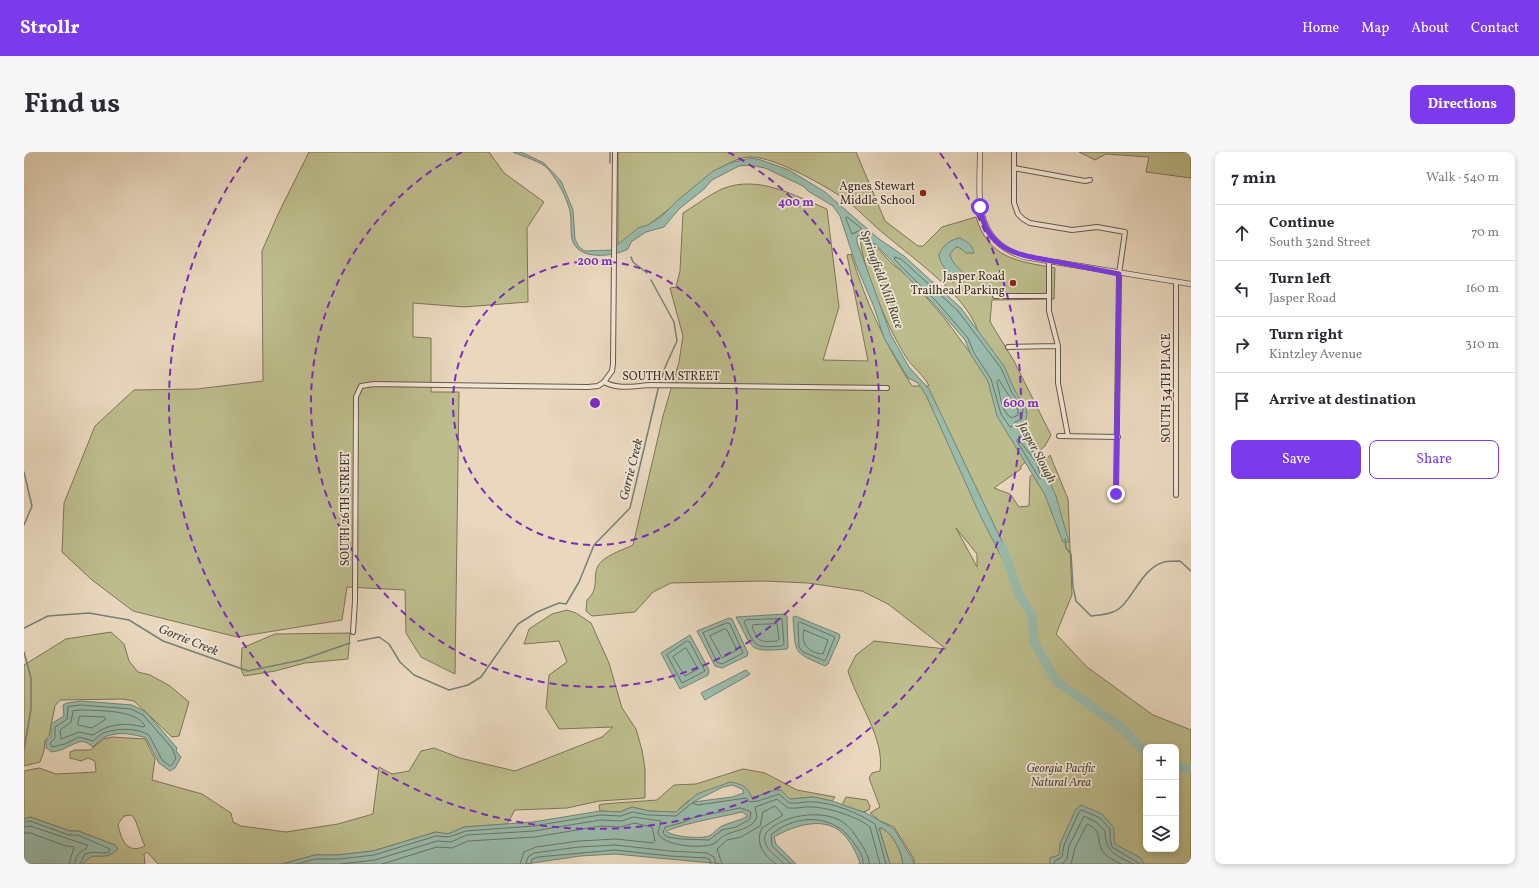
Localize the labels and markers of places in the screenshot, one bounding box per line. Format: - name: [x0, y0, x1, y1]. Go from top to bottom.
- place label: Agnes Stewart Middle School: [839, 179, 915, 209]
- marker: Agnes Stewart Middle School: [918, 188, 928, 198]
- place label: Jasper Road Trailhead Parking: [911, 269, 1005, 299]
- marker: Jasper Road Trailhead Parking: [1008, 278, 1018, 288]
- centre of rings: [588, 396, 602, 410]

